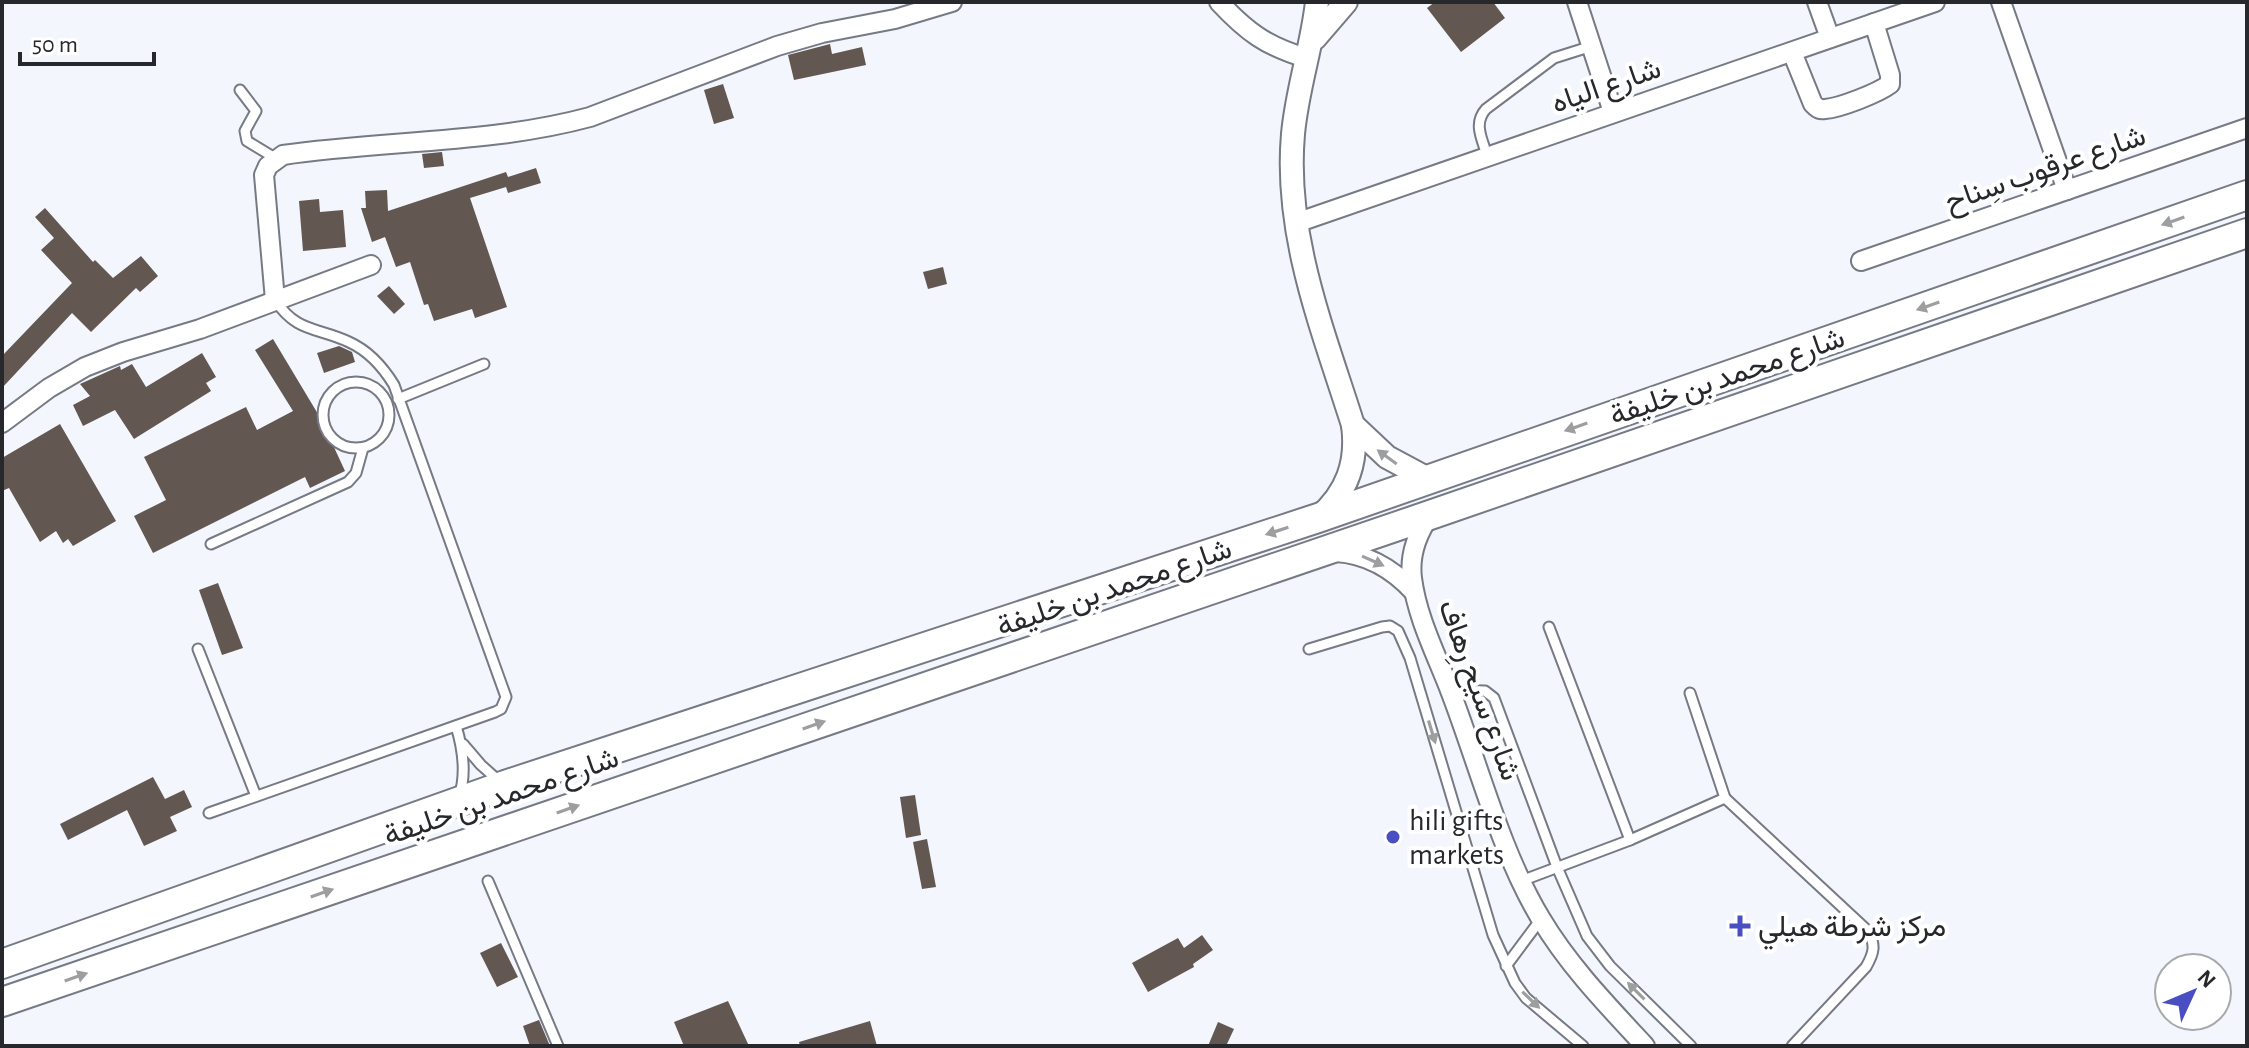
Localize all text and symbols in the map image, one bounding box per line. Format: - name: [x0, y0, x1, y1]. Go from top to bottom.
- scale bar: [20, 16, 154, 66]
- text: 50 m: [32, 33, 78, 57]
- street label: شارع الياه: [1548, 53, 1666, 122]
- street label: شارع عرقوب سِناح: [1941, 121, 2151, 221]
- one-way arrow: [2161, 215, 2185, 227]
- one-way arrow: [1915, 300, 1939, 312]
- street label: شارع محمد بن خليفة: [1606, 323, 1850, 435]
- one-way arrow: [1564, 422, 1588, 434]
- one-way arrow: [1377, 449, 1397, 465]
- one-way arrow: [1265, 525, 1289, 538]
- street label: شارع محمد بن خليفة: [993, 534, 1237, 646]
- one-way arrow: [1361, 555, 1385, 568]
- street label: شارع سيح رِهاف: [1426, 596, 1526, 787]
- one-way arrow: [802, 719, 826, 731]
- one-way arrow: [1426, 721, 1439, 745]
- street label: شارع محمد بن خليفة: [380, 743, 624, 855]
- one-way arrow: [556, 803, 580, 815]
- place label: hili gifts markets: [1409, 806, 1504, 870]
- marker: hili gifts markets: [1384, 828, 1402, 846]
- one-way arrow: [310, 887, 334, 899]
- place label: مركز شرطة هيلي: [1758, 912, 1946, 950]
- marker: مركز شرطة هيلي: [1729, 915, 1751, 937]
- north arrow: [2153, 952, 2233, 1032]
- text: N: [2193, 966, 2220, 992]
- one-way arrow: [64, 971, 88, 983]
- one-way arrow: [1627, 982, 1646, 1001]
- one-way arrow: [1521, 991, 1540, 1010]

